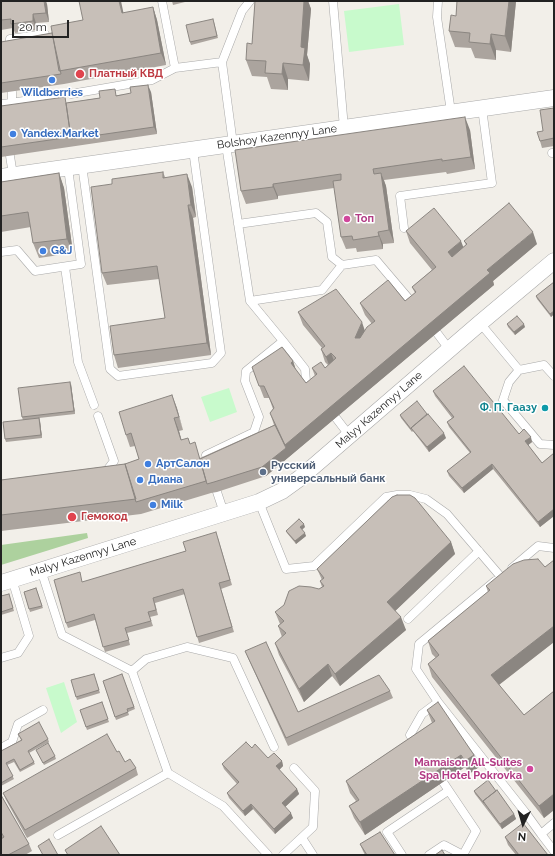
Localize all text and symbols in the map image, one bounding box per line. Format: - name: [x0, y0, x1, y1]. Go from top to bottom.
- scale bar: [14, 12, 71, 38]
- text: 20 m: [19, 20, 47, 34]
- place label: Платный КВД: [89, 67, 163, 81]
- marker: Платный КВД: [74, 68, 86, 80]
- marker: Wildberries: [47, 75, 57, 85]
- place label: Wildberries: [21, 86, 83, 100]
- street label: Bolshoy Kazennyy Lane: [216, 122, 338, 152]
- place label: Yandex.Market: [21, 127, 99, 141]
- marker: Yandex.Market: [8, 129, 18, 139]
- place label: Топ: [355, 212, 374, 226]
- marker: Топ: [342, 214, 352, 224]
- place label: G&J: [51, 244, 72, 258]
- marker: G&J: [38, 246, 48, 256]
- street label: Malyy Kazennyy Lane: [333, 369, 425, 451]
- place label: Ф. П. Гаазу: [480, 401, 537, 415]
- marker: Ф. П. Гаазу: [540, 403, 550, 413]
- place label: АртСалон: [156, 457, 210, 471]
- marker: АртСалон: [143, 459, 153, 469]
- place label: Русский универсальный банк: [271, 459, 386, 485]
- marker: Русский универсальный банк: [258, 467, 268, 477]
- place label: Диана: [148, 473, 183, 487]
- marker: Диана: [135, 475, 145, 485]
- place label: Milk: [161, 498, 183, 512]
- marker: Milk: [148, 500, 158, 510]
- place label: Гемокод: [81, 510, 128, 524]
- marker: Гемокод: [66, 511, 78, 523]
- street label: Malyy Kazennyy Lane: [28, 535, 138, 579]
- place label: Mamaison All-Suites Spa Hotel Pokrovka: [414, 756, 522, 782]
- marker: Mamaison All-Suites Spa Hotel Pokrovka: [525, 764, 535, 774]
- north arrow: [503, 804, 543, 844]
- text: N: [517, 830, 527, 843]

